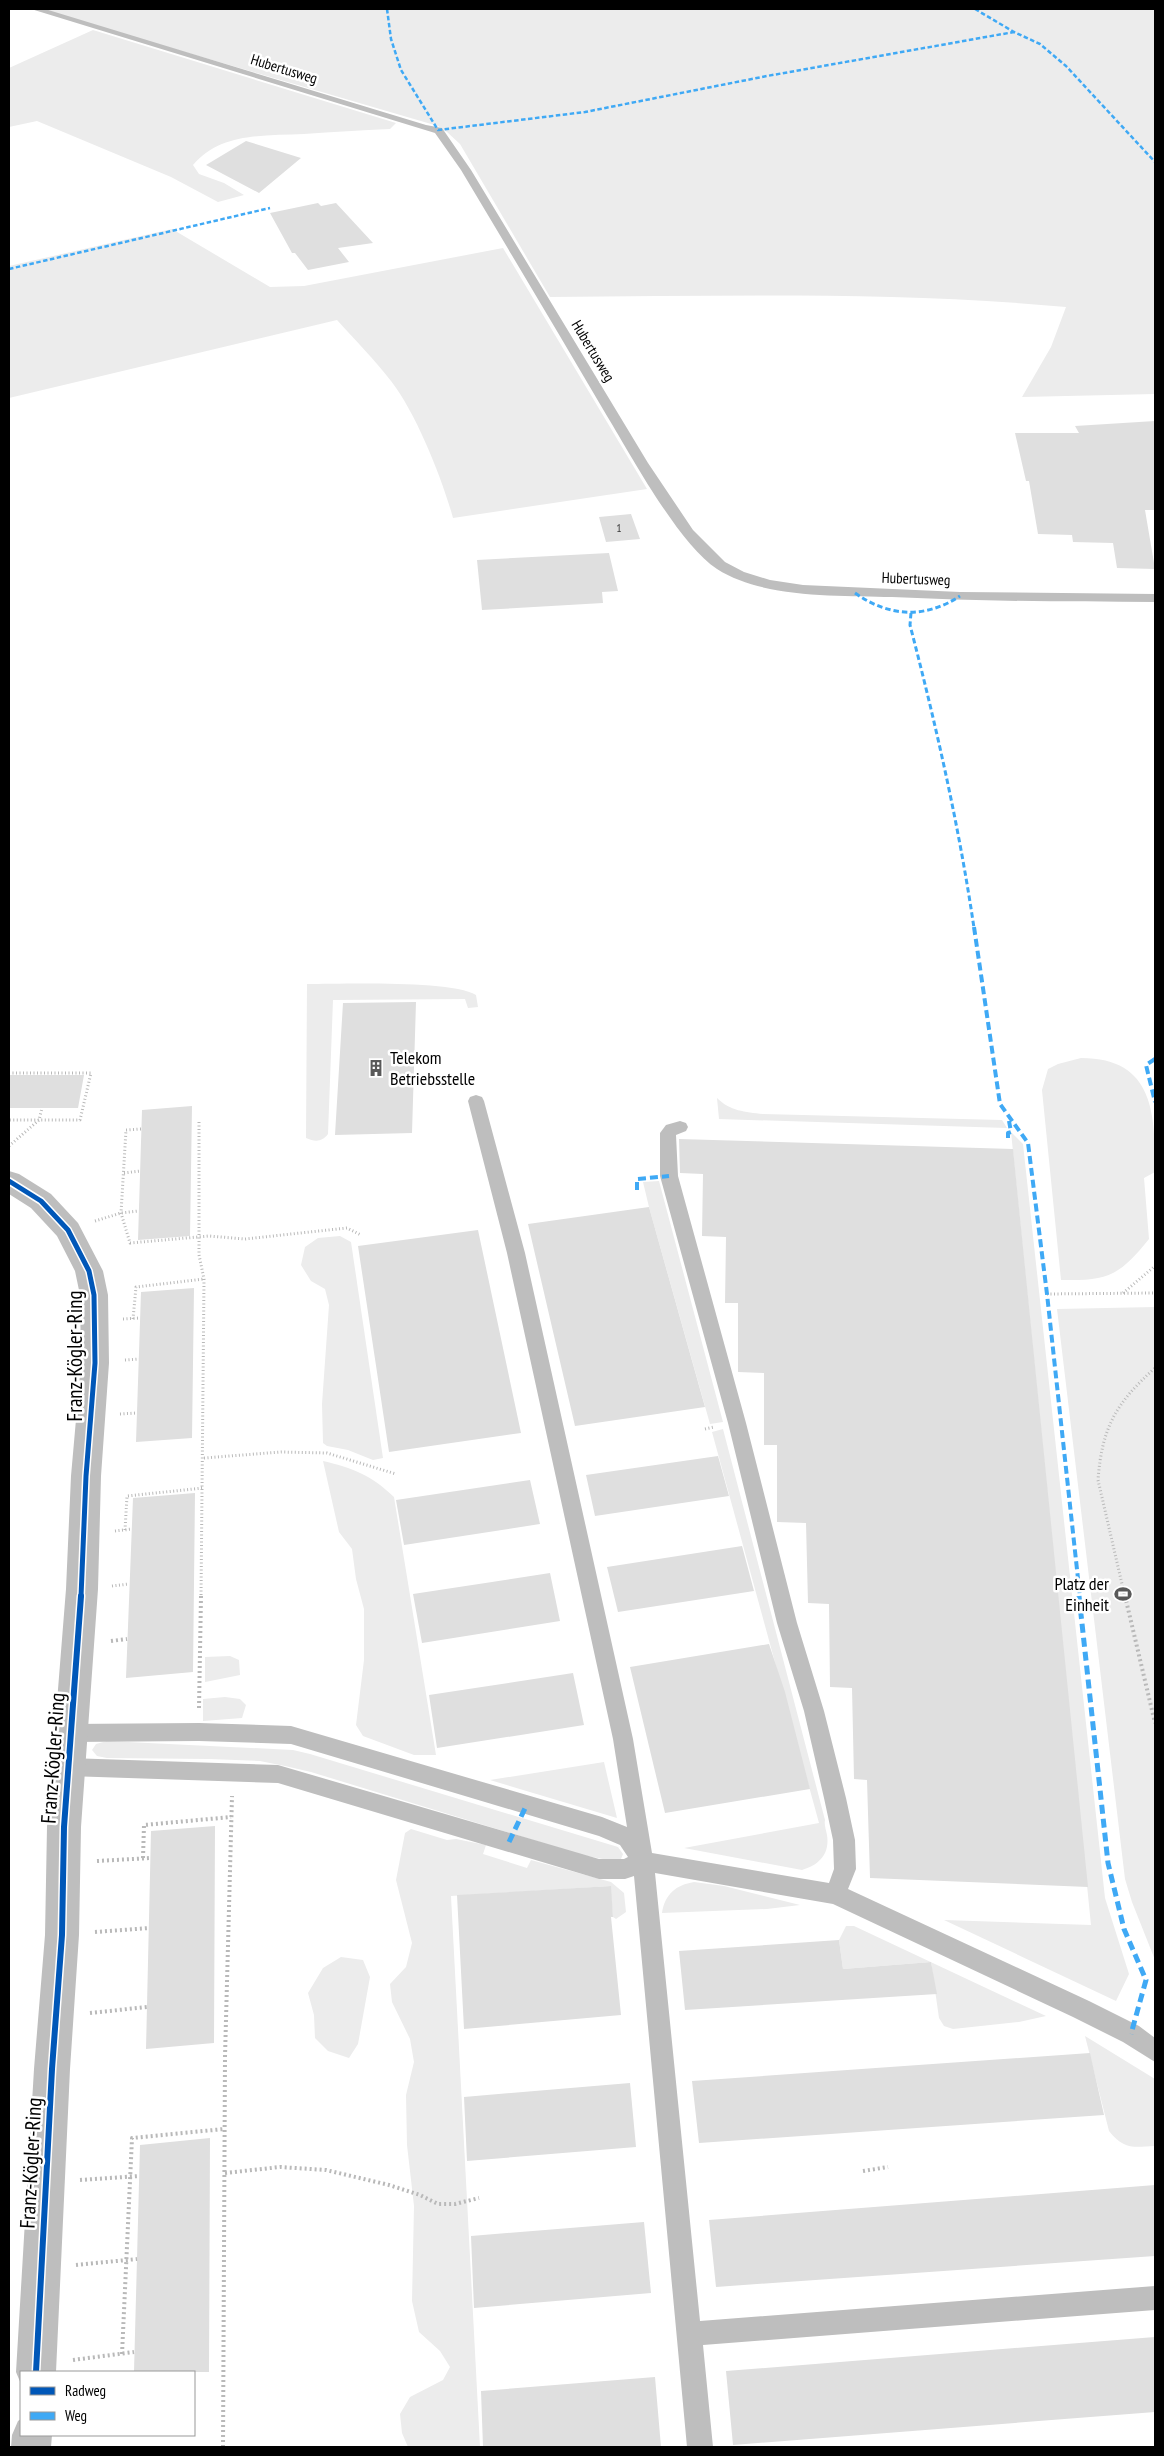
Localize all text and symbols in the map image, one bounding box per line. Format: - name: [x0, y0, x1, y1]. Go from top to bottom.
- street label: Hubertusweg: [249, 49, 320, 88]
- street label: Hubertusweg: [568, 316, 619, 385]
- house number: 1: [616, 520, 622, 535]
- street label: Hubertusweg: [881, 568, 951, 589]
- place label: Telekom Betriebsstelle: [390, 1046, 475, 1090]
- building icon: Telekom Betriebsstelle: [366, 1058, 386, 1078]
- street label: Franz-Kögler-Ring: [61, 1290, 88, 1422]
- place label: Platz der Einheit: [1055, 1572, 1109, 1616]
- sports icon: Platz der Einheit: [1113, 1584, 1133, 1604]
- street label: Franz-Kögler-Ring: [34, 1692, 71, 1824]
- street label: Franz-Kögler-Ring: [14, 2097, 47, 2229]
- legend: [20, 2371, 195, 2436]
- text: Radweg: [65, 2381, 106, 2400]
- text: Weg: [65, 2406, 87, 2425]

